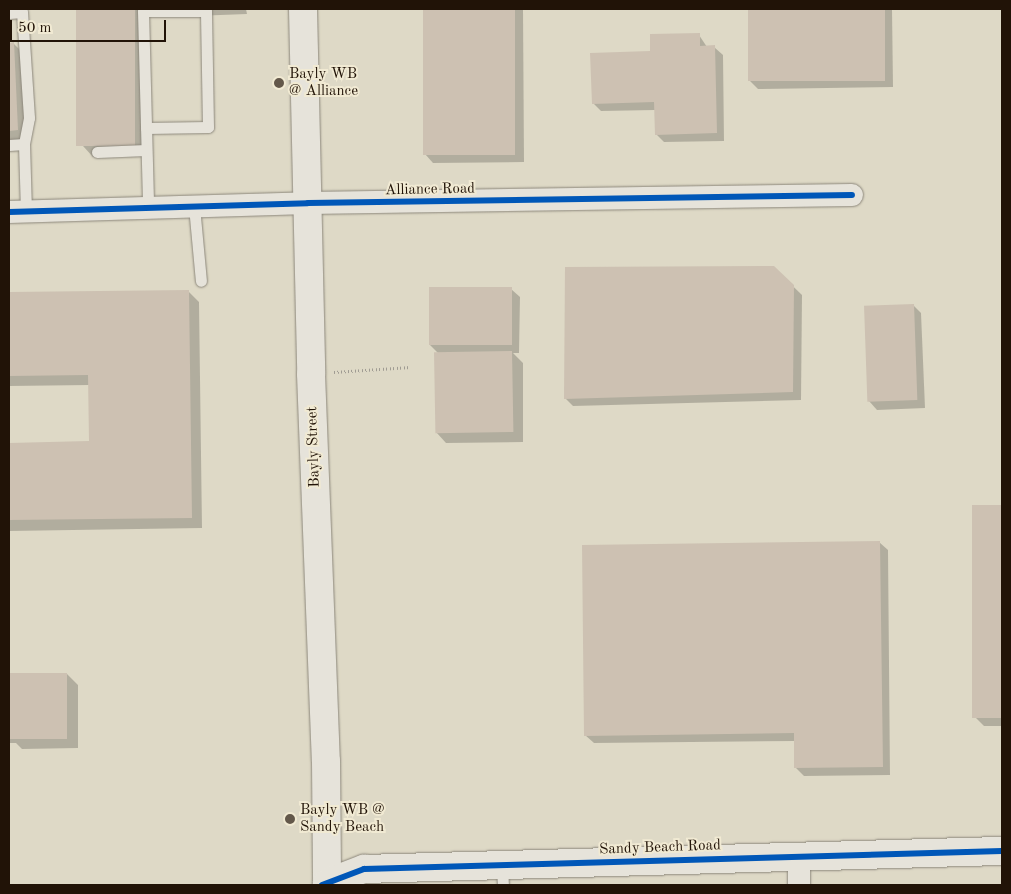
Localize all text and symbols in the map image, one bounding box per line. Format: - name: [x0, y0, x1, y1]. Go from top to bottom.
- scale bar: [12, 10, 169, 42]
- text: 50 m: [18, 21, 52, 36]
- place label: Bayly WB @ Alliance: [289, 65, 358, 100]
- marker: Bayly WB @ Alliance: [273, 77, 285, 89]
- street label: Alliance Road: [385, 180, 475, 200]
- street label: Bayly Street: [304, 406, 324, 488]
- place label: Bayly WB @ Sandy Beach: [300, 801, 385, 836]
- marker: Bayly WB @ Sandy Beach: [284, 813, 296, 825]
- street label: Sandy Beach Road: [599, 837, 721, 859]

